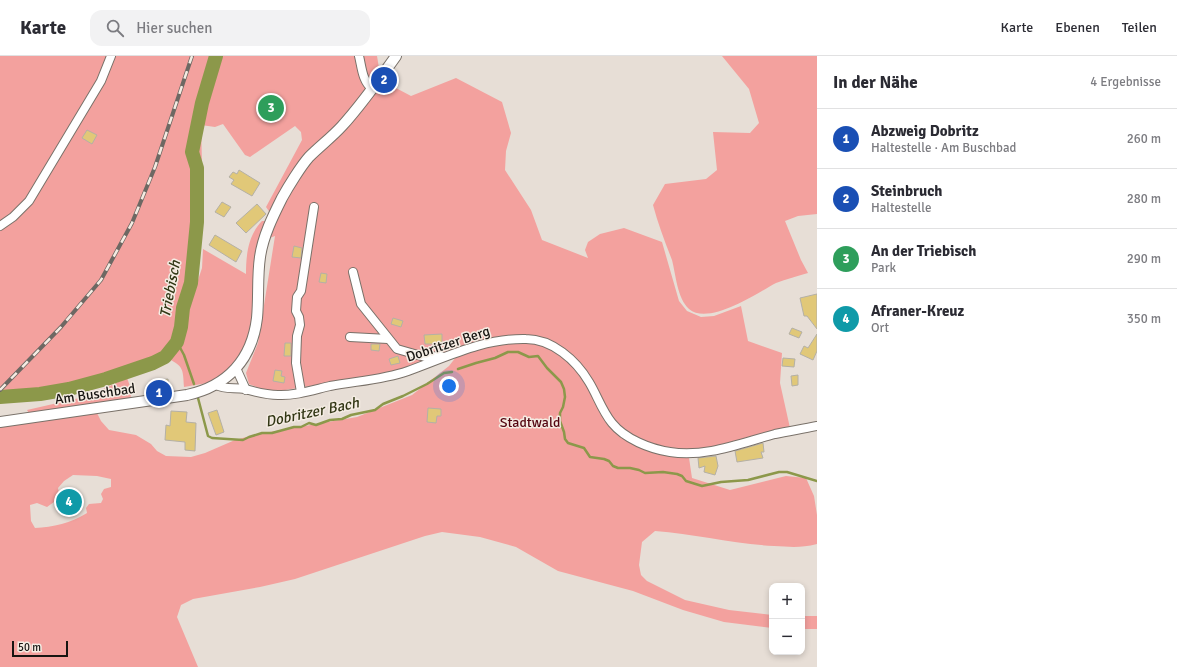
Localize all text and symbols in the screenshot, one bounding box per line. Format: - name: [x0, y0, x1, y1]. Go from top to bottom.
- search box: [90, 10, 370, 46]
- text: Karte: [20, 16, 66, 40]
- icon: search: [104, 17, 126, 39]
- text: Hier suchen: [136, 19, 212, 37]
- text: Karte: [1001, 19, 1033, 36]
- text: Ebenen: [1055, 19, 1100, 36]
- text: Teilen: [1122, 19, 1157, 36]
- pin: 2: [371, 65, 397, 95]
- text: In der Nähe: [833, 72, 918, 93]
- text: 4 Ergebnisse: [1090, 74, 1161, 90]
- pin: 3: [258, 93, 284, 123]
- text: Abzweig Dobritz: [871, 122, 979, 140]
- text: 1: [842, 131, 850, 147]
- text: 260 m: [1127, 131, 1161, 147]
- text: Haltestelle · Am Buschbad: [871, 140, 1016, 156]
- text: Steinbruch: [871, 182, 942, 200]
- text: 2: [842, 191, 850, 207]
- text: 280 m: [1127, 191, 1161, 207]
- text: Haltestelle: [871, 200, 931, 216]
- text: An der Triebisch: [871, 242, 976, 260]
- text: 3: [842, 251, 850, 267]
- text: 290 m: [1127, 251, 1161, 267]
- water label: Triebisch: [156, 258, 185, 319]
- text: Park: [871, 260, 896, 276]
- text: Afraner-Kreuz: [871, 302, 964, 320]
- text: 4: [842, 311, 850, 327]
- text: 350 m: [1127, 311, 1161, 327]
- text: Ort: [871, 320, 889, 336]
- street label: Dobritzer Berg: [404, 322, 492, 366]
- your location: [439, 376, 459, 396]
- pin: 1: [146, 378, 172, 408]
- street label: Am Buschbad: [54, 380, 136, 408]
- water label: Dobritzer Bach: [263, 393, 361, 431]
- park label: Stadtwald: [500, 414, 560, 431]
- pin: 4: [56, 487, 82, 517]
- map controls: [769, 583, 805, 655]
- button: +: [769, 583, 805, 619]
- button: −: [769, 619, 805, 655]
- scale bar: [12, 639, 68, 658]
- text: 50 m: [18, 641, 41, 654]

